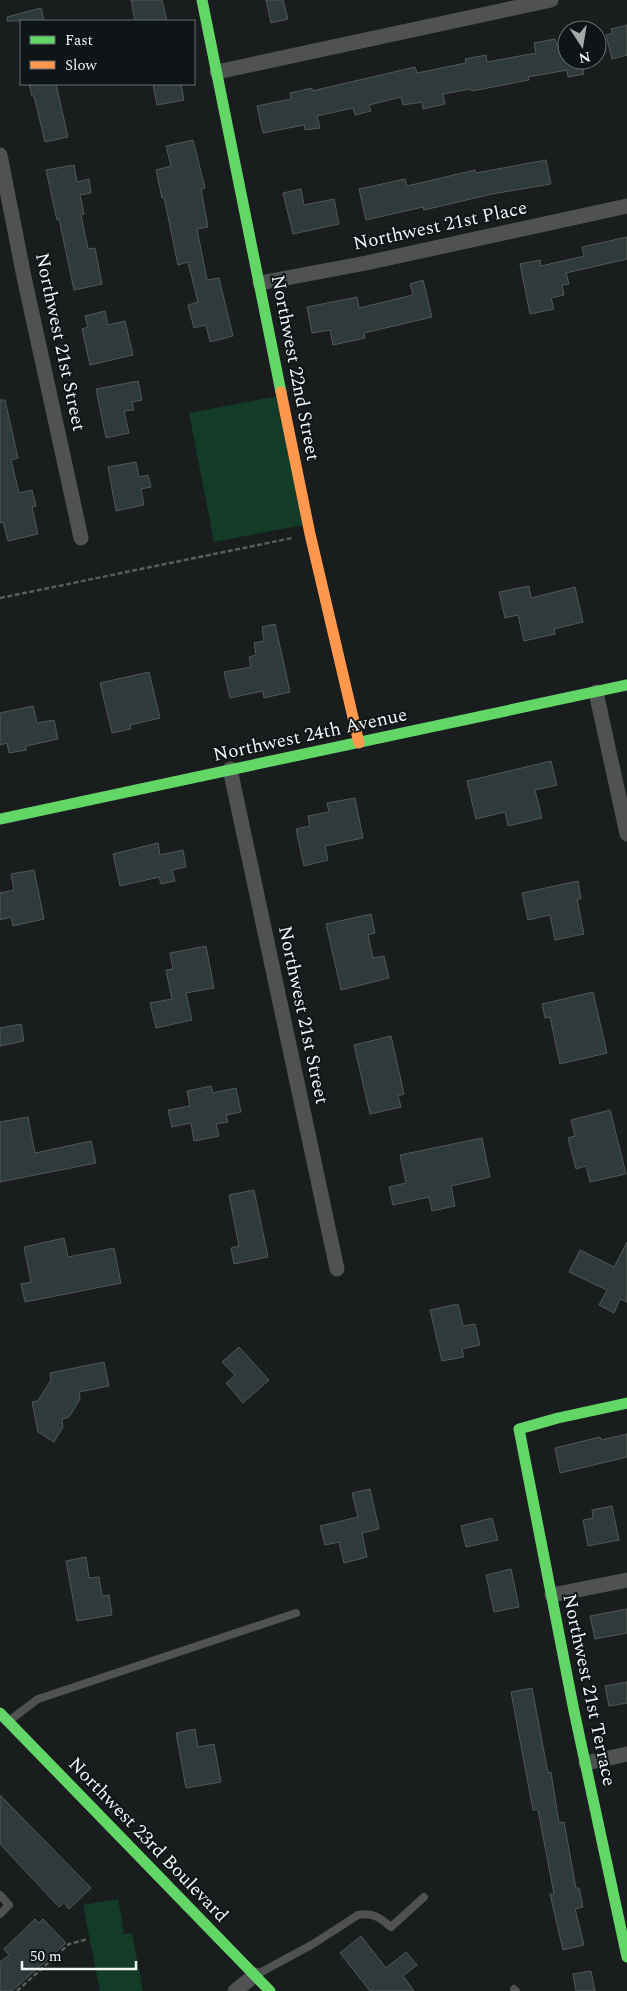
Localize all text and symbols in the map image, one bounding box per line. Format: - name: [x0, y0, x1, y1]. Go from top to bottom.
- legend: [20, 20, 195, 85]
- north arrow: [557, 20, 607, 70]
- text: Fast: [65, 29, 93, 52]
- text: N: [577, 46, 592, 69]
- text: Slow: [65, 54, 97, 77]
- street label: Northwest 21st Place: [350, 193, 530, 259]
- street label: Northwest 21st Street: [27, 250, 93, 434]
- street label: Northwest 22nd Street: [263, 273, 327, 464]
- street label: Northwest 24th Avenue: [210, 700, 410, 770]
- street label: Northwest 21st Street: [270, 923, 336, 1107]
- street label: Northwest 21st Terrace: [554, 1591, 624, 1789]
- street label: Northwest 23rd Boulevard: [61, 1751, 235, 1929]
- scale bar: [22, 1938, 136, 1970]
- text: 50 m: [30, 1945, 62, 1968]

